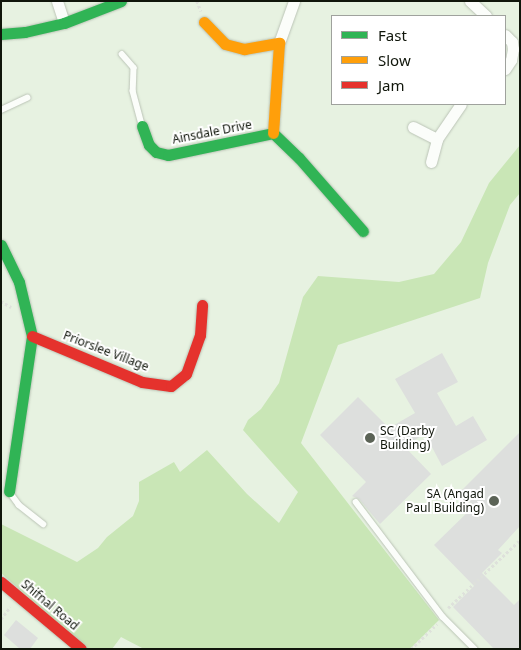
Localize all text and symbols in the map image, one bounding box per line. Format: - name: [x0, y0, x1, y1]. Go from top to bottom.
- legend: [331, 15, 506, 105]
- text: Fast: [378, 25, 407, 45]
- text: Slow: [378, 50, 411, 70]
- text: Jam: [378, 75, 405, 95]
- street label: Ainsdale Drive: [171, 117, 253, 147]
- street label: Priorslee Village: [61, 328, 151, 374]
- place label: SC (Darby Building): [380, 424, 435, 452]
- marker: SC (Darby Building): [364, 432, 376, 444]
- place label: SA (Angad Paul Building): [406, 487, 484, 515]
- marker: SA (Angad Paul Building): [488, 495, 500, 507]
- street label: Shifnal Road: [18, 577, 82, 633]

